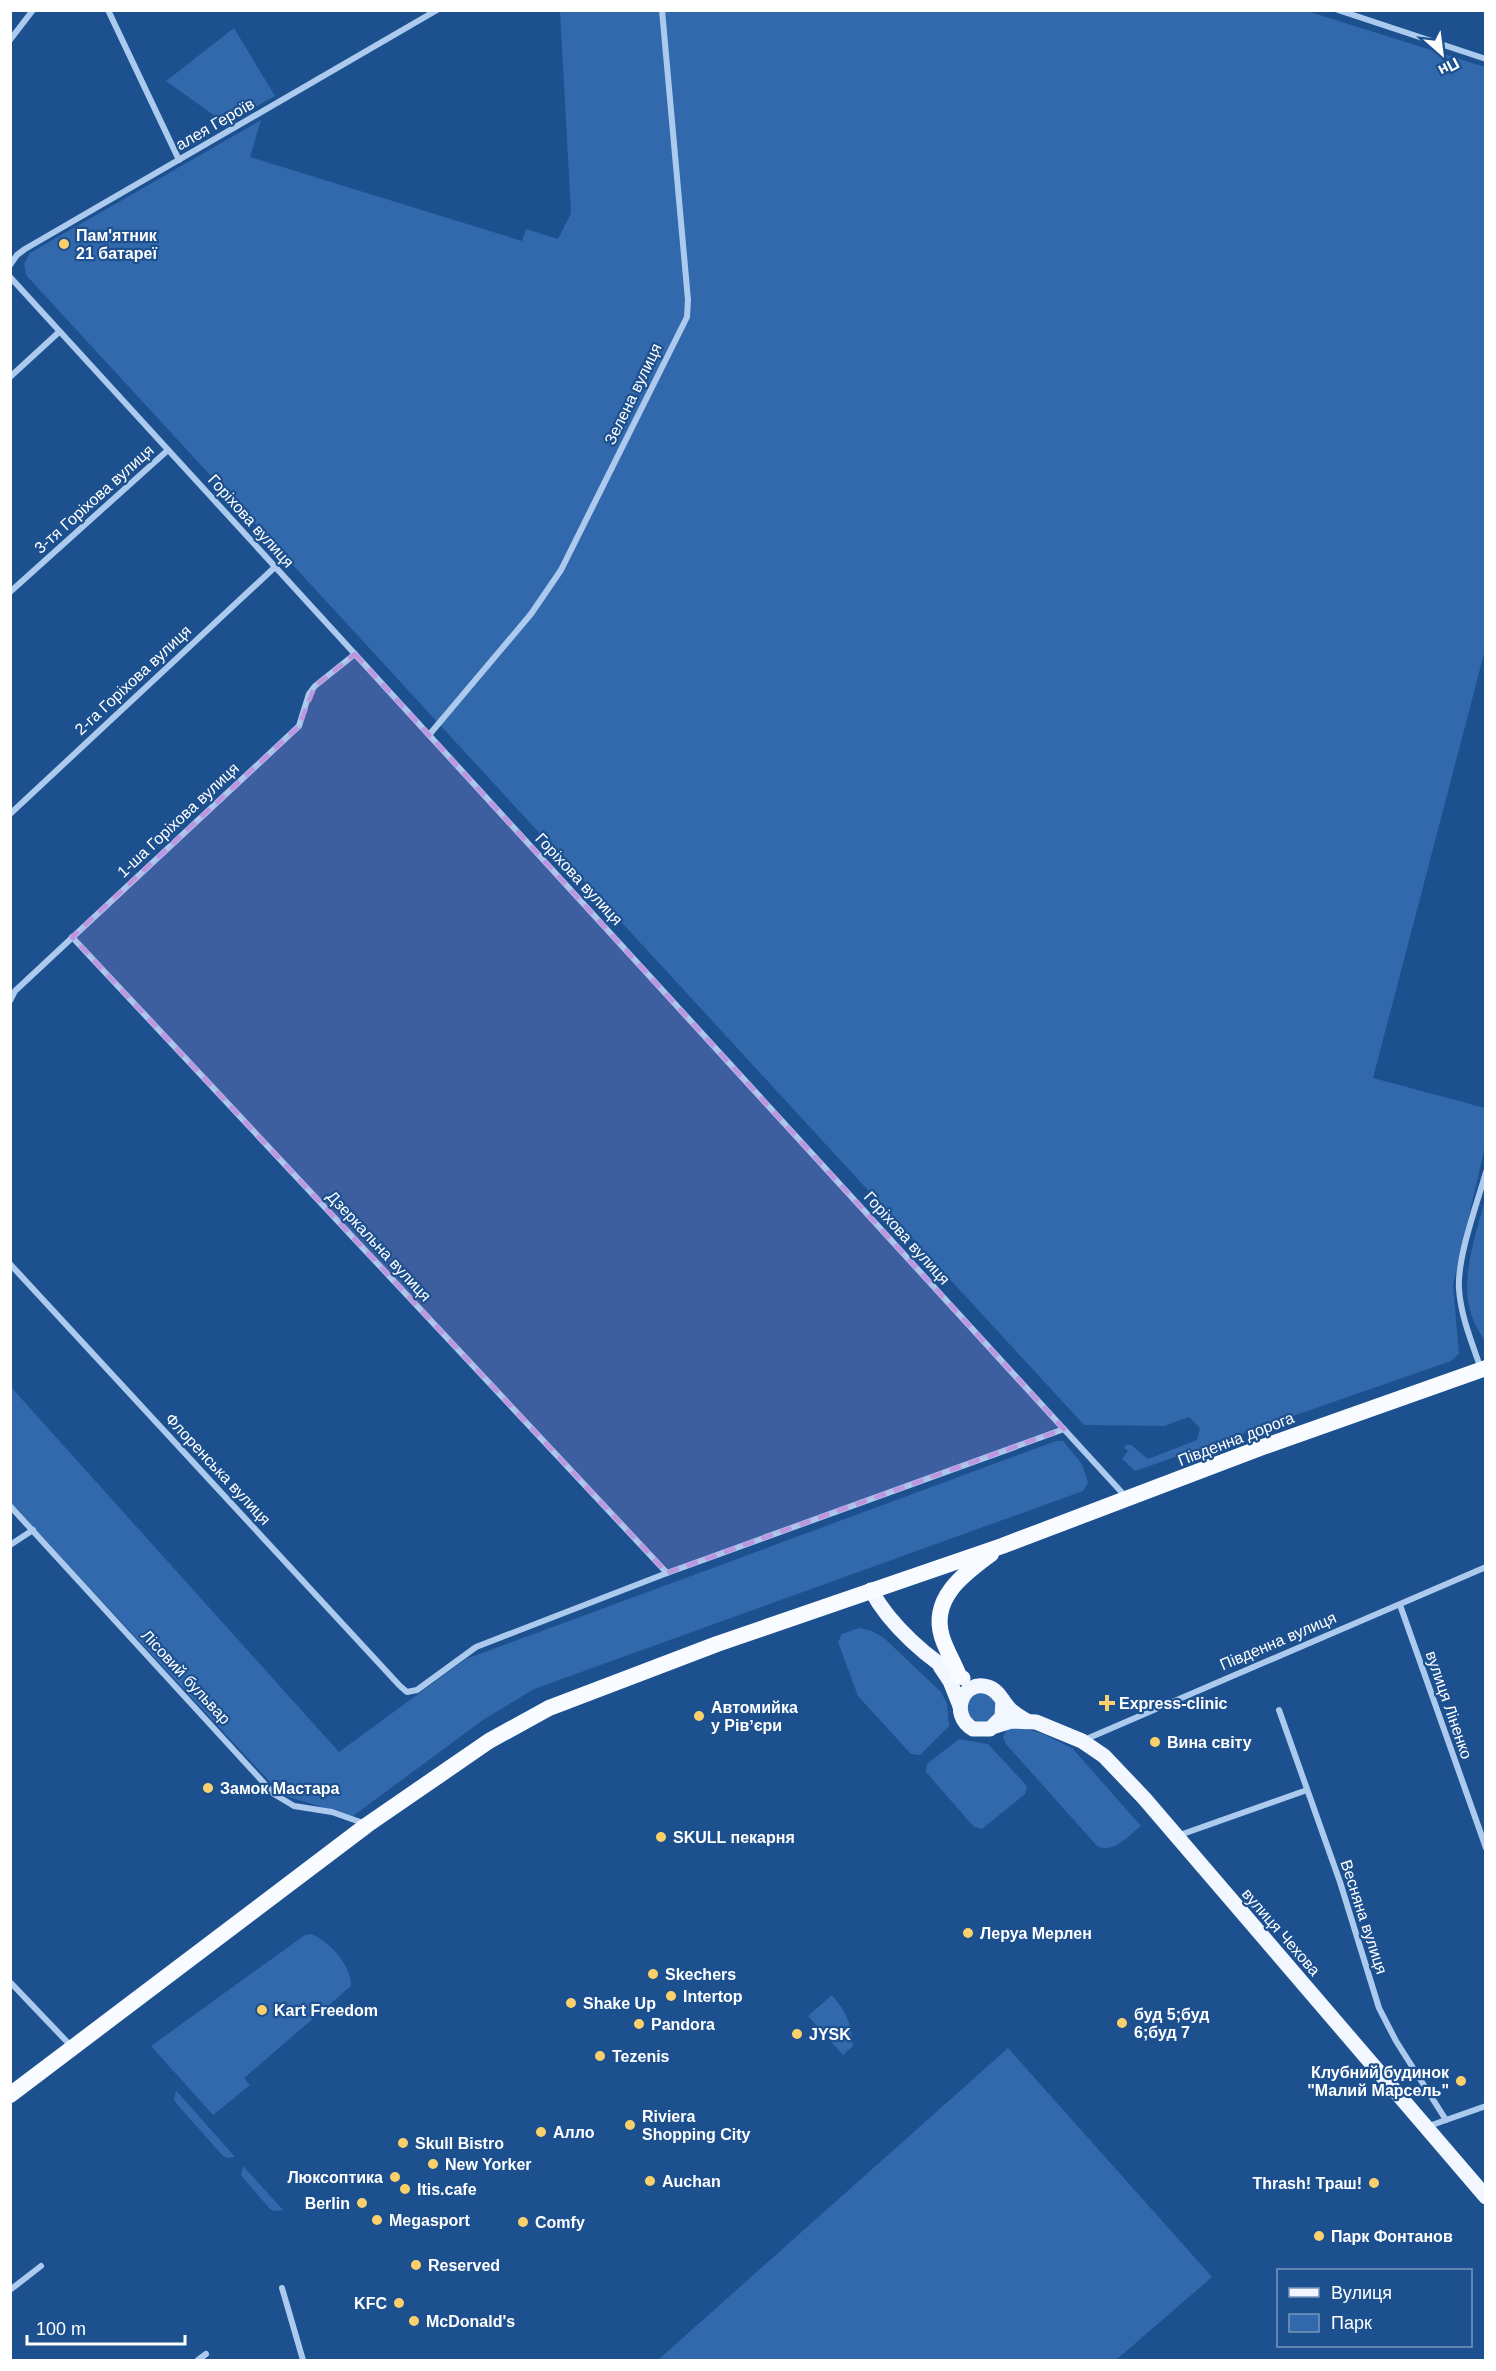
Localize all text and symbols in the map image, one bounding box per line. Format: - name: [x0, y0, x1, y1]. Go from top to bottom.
- north arrow: [1412, 24, 1472, 84]
- text: Пн: [1435, 54, 1462, 79]
- street label: алея Героїв: [173, 95, 257, 153]
- place label: Пам'ятник 21 батареї: [76, 227, 158, 262]
- marker: Пам'ятник 21 батареї: [57, 237, 71, 251]
- street label: Зелена вулиця: [601, 341, 665, 447]
- street label: 3-тя Горіхова вулиця: [31, 441, 157, 557]
- street label: Горіхова вулиця: [205, 471, 297, 571]
- street label: 2-га Горіхова вулиця: [72, 622, 194, 738]
- street label: 1-ша Горіхова вулиця: [114, 759, 242, 881]
- street label: Горіхова вулиця: [532, 830, 626, 928]
- street label: Дзеркальна вулиця: [324, 1187, 434, 1305]
- street label: Горіхова вулиця: [861, 1188, 953, 1288]
- street label: Південна дорога: [1176, 1409, 1297, 1469]
- street label: Флоренська вулиця: [162, 1410, 274, 1528]
- street label: Південна вулиця: [1217, 1609, 1339, 1673]
- street label: Лісовий бульвар: [138, 1627, 234, 1728]
- street label: вулиця Ліненко: [1423, 1649, 1475, 1761]
- place label: Express-clinic: [1119, 1695, 1228, 1712]
- marker: Express-clinic: [1100, 1696, 1114, 1710]
- place label: Автомийка у Рівʼєри: [711, 1699, 798, 1734]
- marker: Автомийка у Рівʼєри: [692, 1709, 706, 1723]
- place label: Вина світу: [1167, 1734, 1252, 1751]
- marker: Вина світу: [1148, 1735, 1162, 1749]
- place label: Замок Мастара: [220, 1780, 340, 1797]
- marker: Замок Мастара: [201, 1781, 215, 1795]
- place label: SKULL пекарня: [673, 1829, 795, 1846]
- marker: SKULL пекарня: [654, 1830, 668, 1844]
- street label: Весняна вулиця: [1338, 1858, 1390, 1976]
- street label: вулиця Чехова: [1239, 1885, 1323, 1979]
- place label: Леруа Мерлен: [980, 1925, 1092, 1942]
- marker: Леруа Мерлен: [961, 1926, 975, 1940]
- place label: Skechers: [665, 1966, 736, 1983]
- marker: Skechers: [646, 1967, 660, 1981]
- place label: Intertop: [683, 1988, 743, 2005]
- marker: Intertop: [664, 1989, 678, 2003]
- place label: Shake Up: [583, 1995, 656, 2012]
- marker: Shake Up: [564, 1996, 578, 2010]
- place label: Kart Freedom: [274, 2002, 378, 2019]
- marker: Kart Freedom: [255, 2003, 269, 2017]
- place label: буд 5;буд 6;буд 7: [1134, 2006, 1209, 2041]
- place label: Pandora: [651, 2016, 715, 2033]
- marker: буд 5;буд 6;буд 7: [1115, 2016, 1129, 2030]
- marker: Pandora: [632, 2017, 646, 2031]
- place label: JYSK: [809, 2026, 851, 2043]
- marker: JYSK: [790, 2027, 804, 2041]
- place label: Tezenis: [612, 2048, 670, 2065]
- marker: Tezenis: [593, 2049, 607, 2063]
- place label: Клубний будинок "Малий Марсель": [1307, 2064, 1450, 2099]
- marker: Клубний будинок "Малий Марсель": [1454, 2074, 1468, 2088]
- place label: Riviera Shopping City: [642, 2108, 751, 2143]
- marker: Riviera Shopping City: [623, 2118, 637, 2132]
- place label: Алло: [553, 2124, 595, 2141]
- marker: Алло: [534, 2125, 548, 2139]
- place label: Skull Bistro: [415, 2135, 504, 2152]
- marker: Skull Bistro: [396, 2136, 410, 2150]
- place label: New Yorker: [445, 2156, 532, 2173]
- marker: New Yorker: [426, 2157, 440, 2171]
- place label: Люксоптика: [287, 2169, 383, 2186]
- marker: Люксоптика: [388, 2170, 402, 2184]
- place label: Auchan: [662, 2173, 721, 2190]
- marker: Auchan: [643, 2174, 657, 2188]
- place label: Thrash! Траш!: [1252, 2175, 1362, 2192]
- marker: Thrash! Траш!: [1367, 2176, 1381, 2190]
- place label: Itis.cafe: [417, 2181, 477, 2198]
- marker: Itis.cafe: [398, 2182, 412, 2196]
- place label: Berlin: [305, 2195, 350, 2212]
- marker: Berlin: [355, 2196, 369, 2210]
- place label: Megasport: [389, 2212, 471, 2229]
- marker: Megasport: [370, 2213, 384, 2227]
- place label: Comfy: [535, 2214, 585, 2231]
- marker: Comfy: [516, 2215, 530, 2229]
- place label: Парк Фонтанов: [1331, 2228, 1453, 2245]
- marker: Парк Фонтанов: [1312, 2229, 1326, 2243]
- place label: Reserved: [428, 2257, 500, 2274]
- marker: Reserved: [409, 2258, 423, 2272]
- legend: [1277, 2269, 1472, 2347]
- text: Вулиця: [1331, 2283, 1392, 2303]
- place label: KFC: [354, 2295, 387, 2312]
- marker: KFC: [392, 2296, 406, 2310]
- scale bar: [27, 2308, 184, 2346]
- place label: McDonald's: [426, 2313, 515, 2330]
- text: Парк: [1331, 2313, 1372, 2333]
- marker: McDonald's: [407, 2314, 421, 2328]
- text: 100 m: [36, 2319, 86, 2339]

